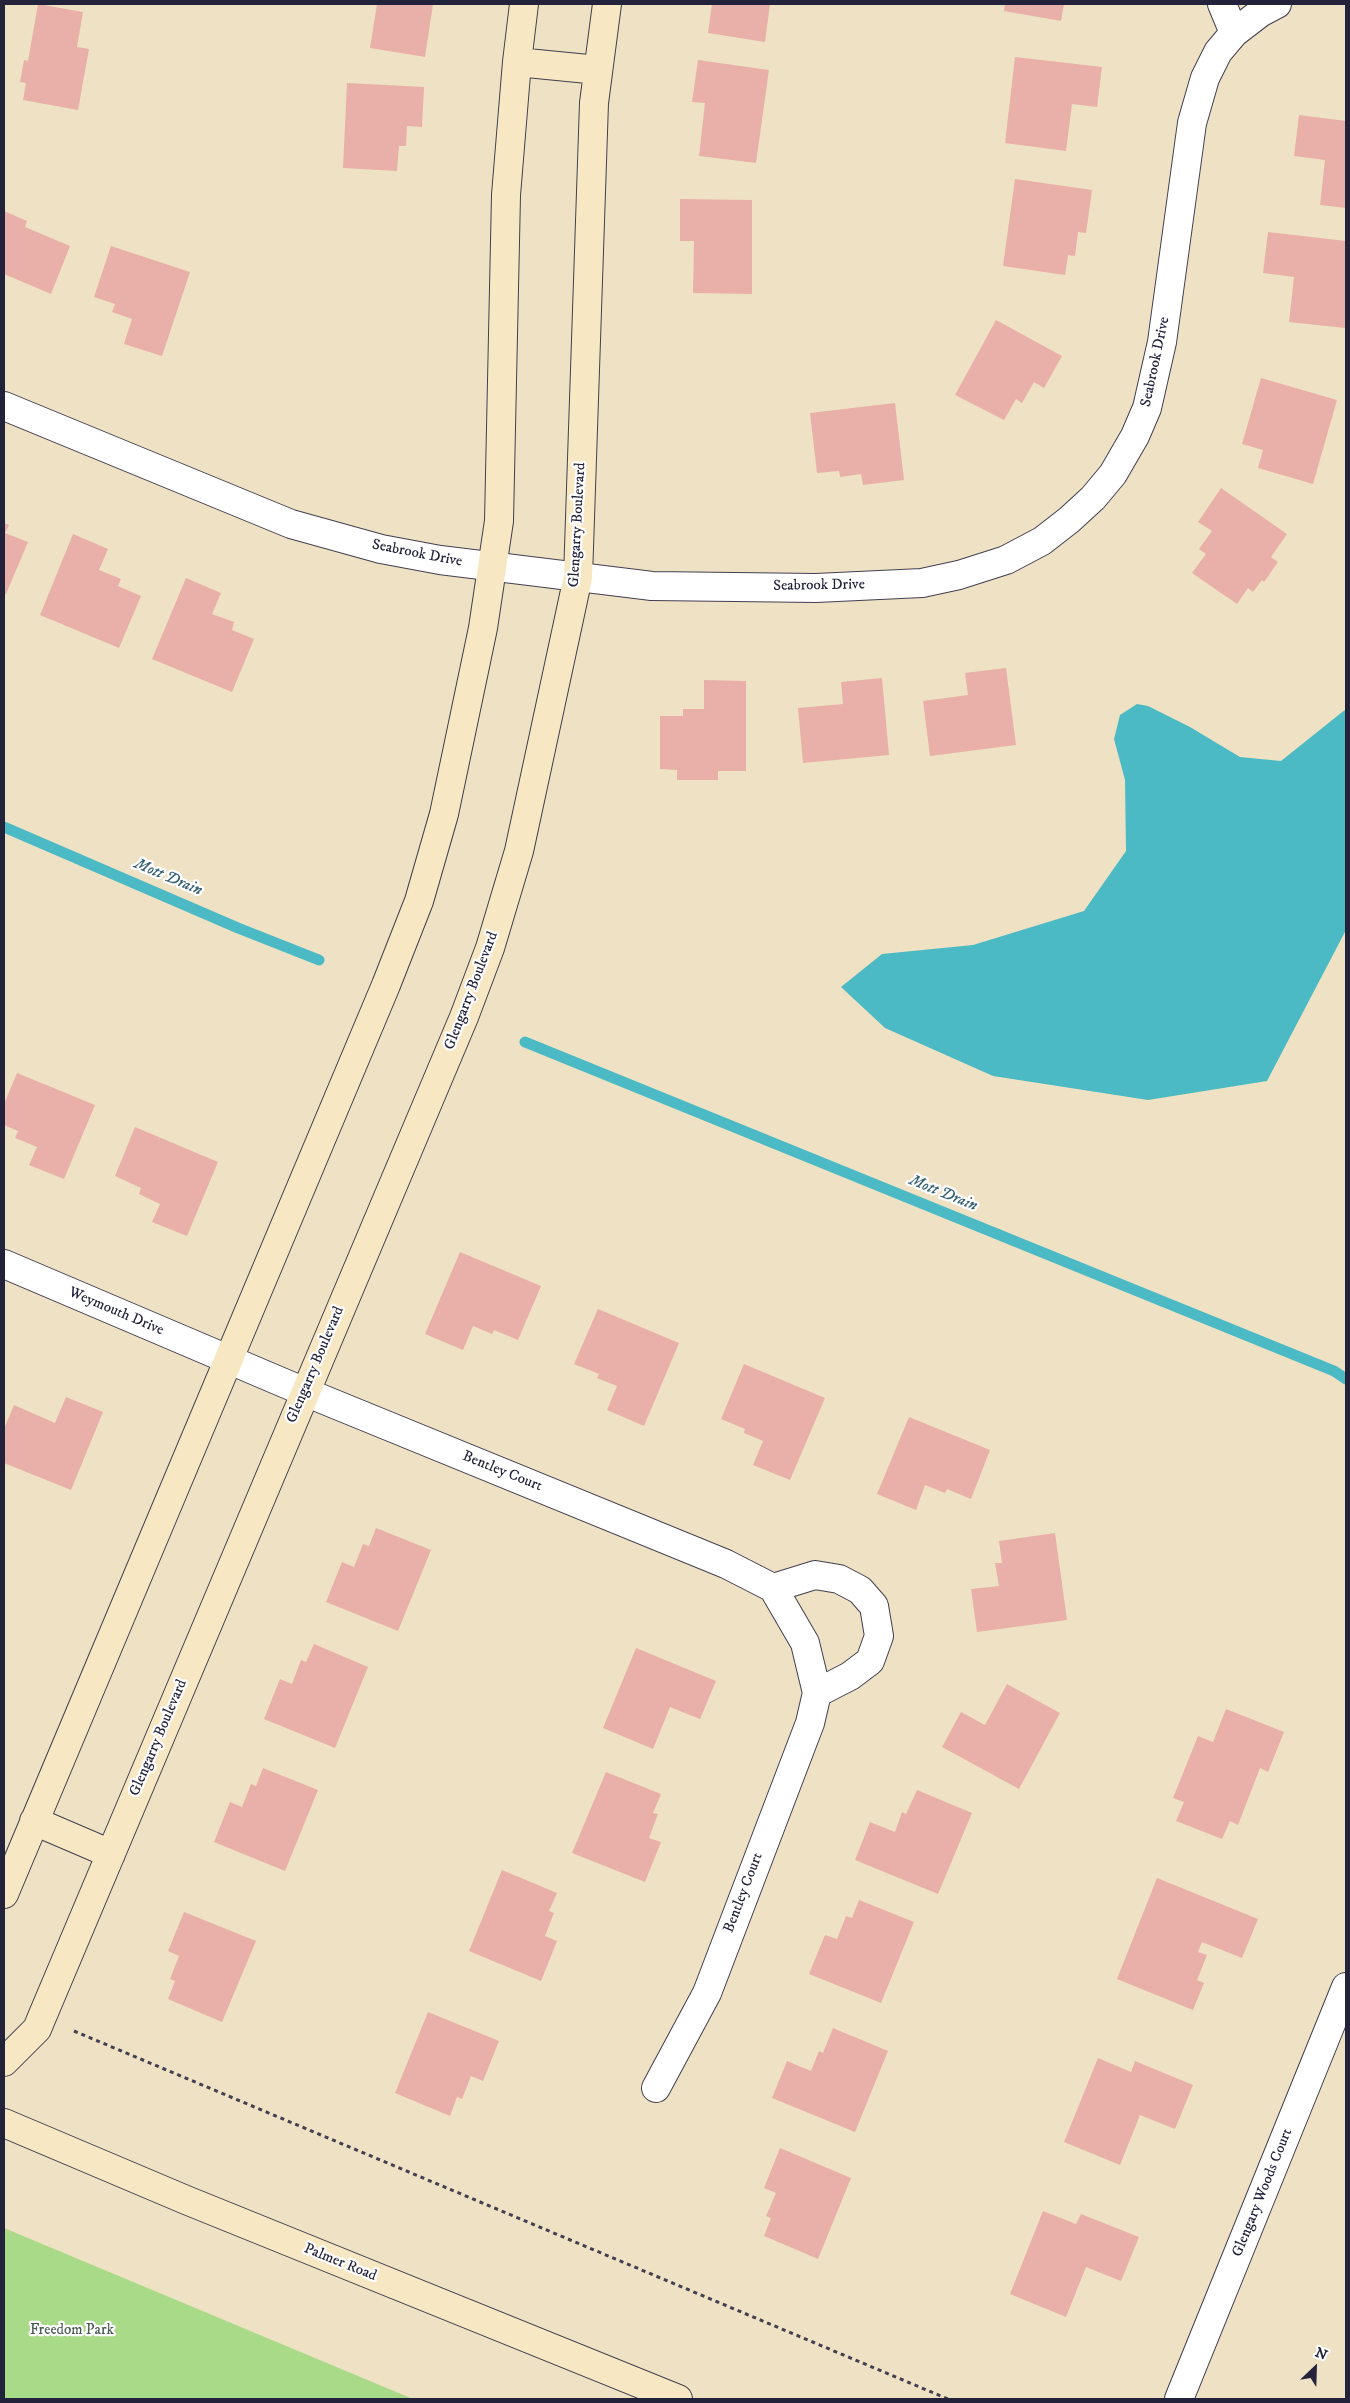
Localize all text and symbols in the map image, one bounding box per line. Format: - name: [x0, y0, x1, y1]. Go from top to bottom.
- street label: Seabrook Drive: [1138, 315, 1174, 409]
- street label: Glengarry Boulevard: [566, 462, 590, 588]
- street label: Seabrook Drive: [370, 536, 464, 572]
- street label: Seabrook Drive: [773, 576, 865, 596]
- water label: Mott Drain: [131, 855, 205, 901]
- street label: Glengarry Boulevard: [441, 929, 503, 1053]
- water label: Mott Drain: [906, 1172, 980, 1216]
- street label: Weymouth Drive: [66, 1284, 166, 1340]
- street label: Glengarry Boulevard: [283, 1304, 349, 1426]
- street label: Bentley Court: [460, 1448, 544, 1496]
- street label: Glengarry Boulevard: [126, 1677, 192, 1799]
- street label: Bentley Court: [721, 1850, 767, 1936]
- street label: Glengary Woods Court: [1229, 2126, 1297, 2260]
- street label: Palmer Road: [301, 2240, 379, 2286]
- park label: Freedom Park: [30, 2322, 114, 2340]
- north arrow: [1290, 2343, 1340, 2393]
- text: N: [1312, 2344, 1330, 2365]

